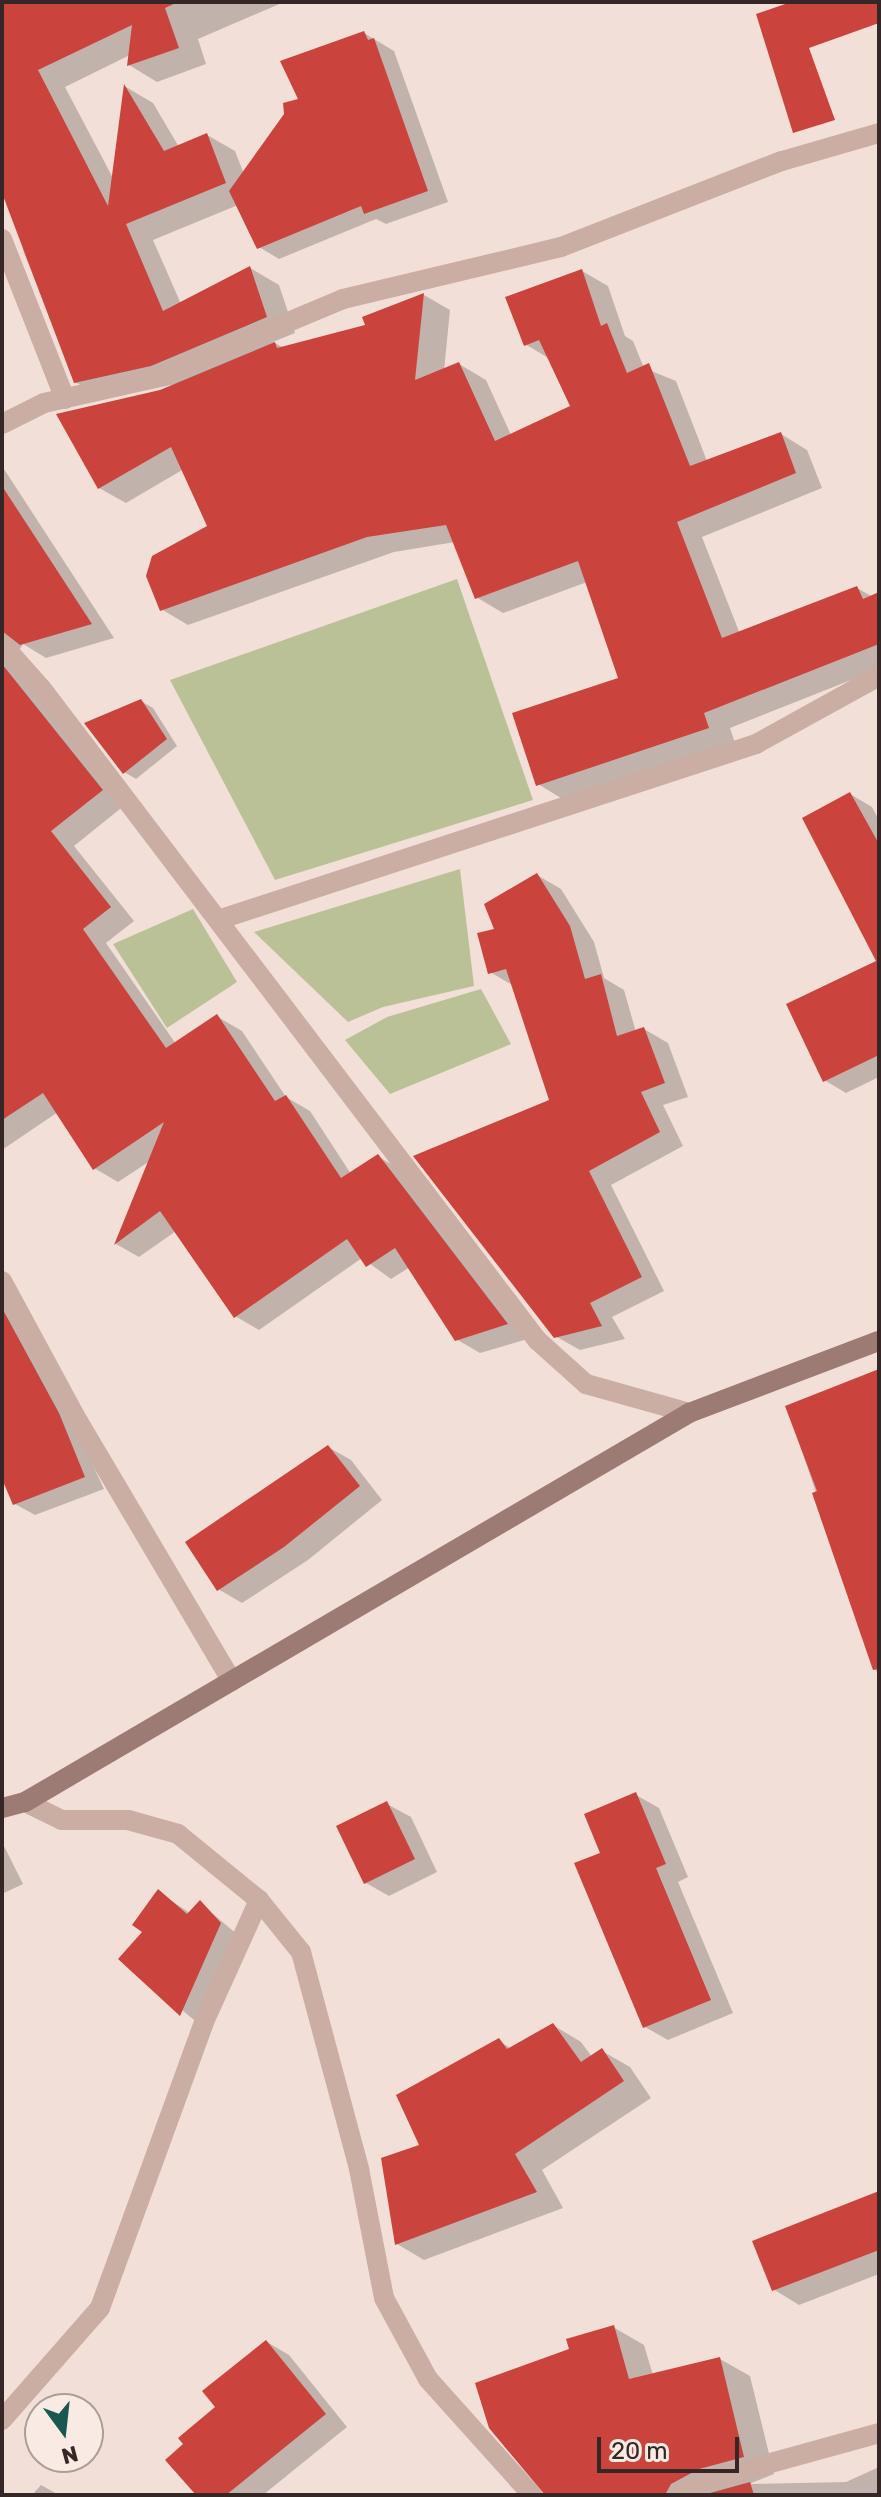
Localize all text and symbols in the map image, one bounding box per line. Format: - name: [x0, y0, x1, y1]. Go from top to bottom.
- north arrow: [24, 2393, 104, 2473]
- scale bar: [601, 2421, 743, 2471]
- text: 20 m: [611, 2437, 668, 2465]
- text: N: [59, 2440, 81, 2470]

